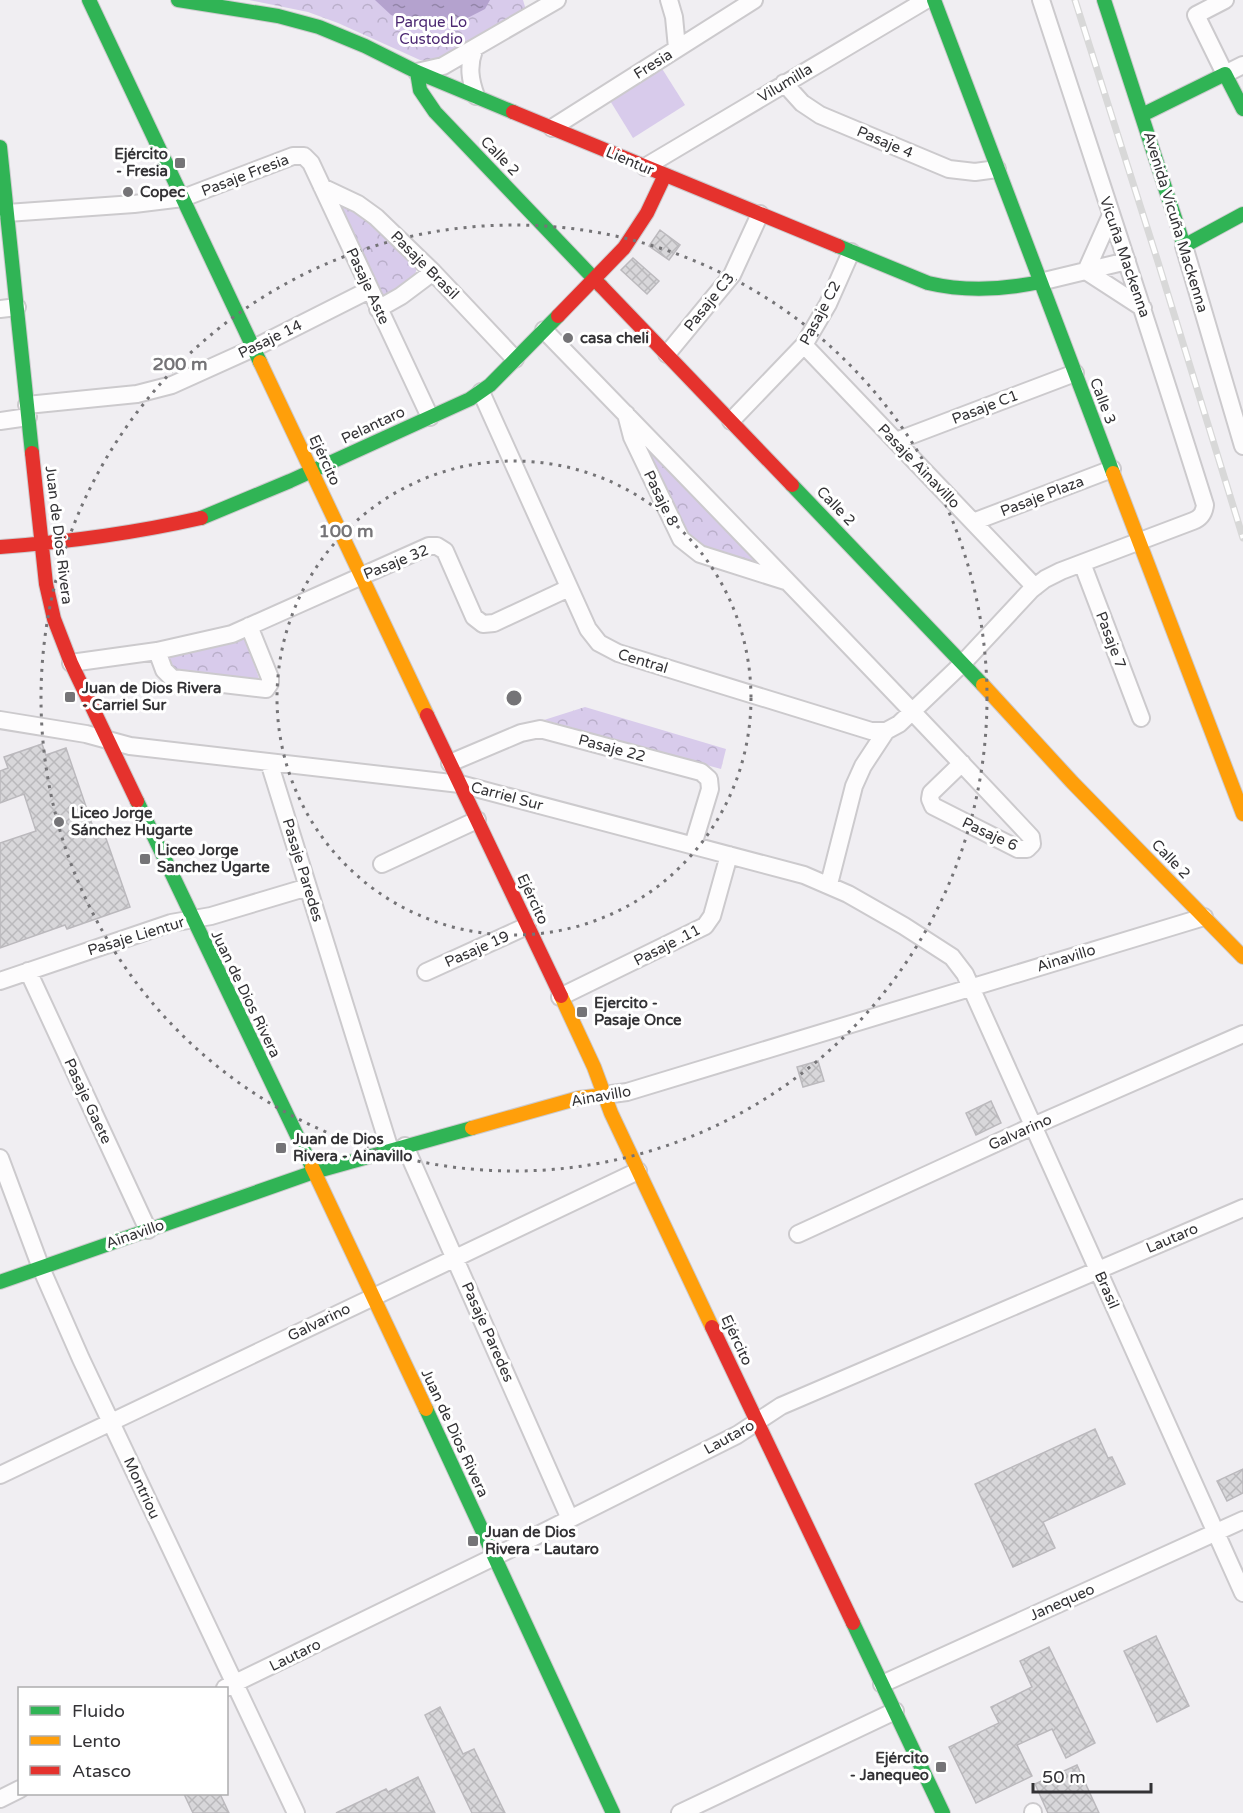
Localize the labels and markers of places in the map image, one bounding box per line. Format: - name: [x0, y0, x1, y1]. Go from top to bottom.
- place label: Ejército - Fresia: [114, 145, 168, 180]
- marker: Ejército - Fresia: [173, 156, 187, 170]
- place label: Copec: [140, 183, 185, 202]
- marker: Copec: [121, 185, 135, 199]
- place label: casa cheli: [580, 329, 649, 347]
- marker: casa cheli: [561, 331, 575, 345]
- place label: Juan de Dios Rivera - Carriel Sur: [81, 679, 221, 714]
- centre of rings: [504, 688, 524, 708]
- marker: Juan de Dios Rivera - Carriel Sur: [63, 690, 77, 704]
- place label: Liceo Jorge Sánchez Hugarte: [71, 804, 193, 840]
- marker: Liceo Jorge Sánchez Hugarte: [52, 815, 66, 829]
- place label: Liceo Jorge Sanchez Ugarte: [157, 841, 270, 877]
- marker: Liceo Jorge Sanchez Ugarte: [138, 852, 152, 866]
- place label: Ejercito - Pasaje Once: [594, 994, 682, 1030]
- marker: Ejercito - Pasaje Once: [575, 1005, 589, 1019]
- place label: Juan de Dios Rivera - Ainavillo: [292, 1130, 412, 1165]
- marker: Juan de Dios Rivera - Ainavillo: [274, 1141, 288, 1155]
- place label: Juan de Dios Rivera - Lautaro: [484, 1523, 599, 1558]
- marker: Juan de Dios Rivera - Lautaro: [466, 1534, 480, 1548]
- place label: Ejército - Janequeo: [850, 1749, 929, 1785]
- marker: Ejército - Janequeo: [934, 1760, 948, 1774]

